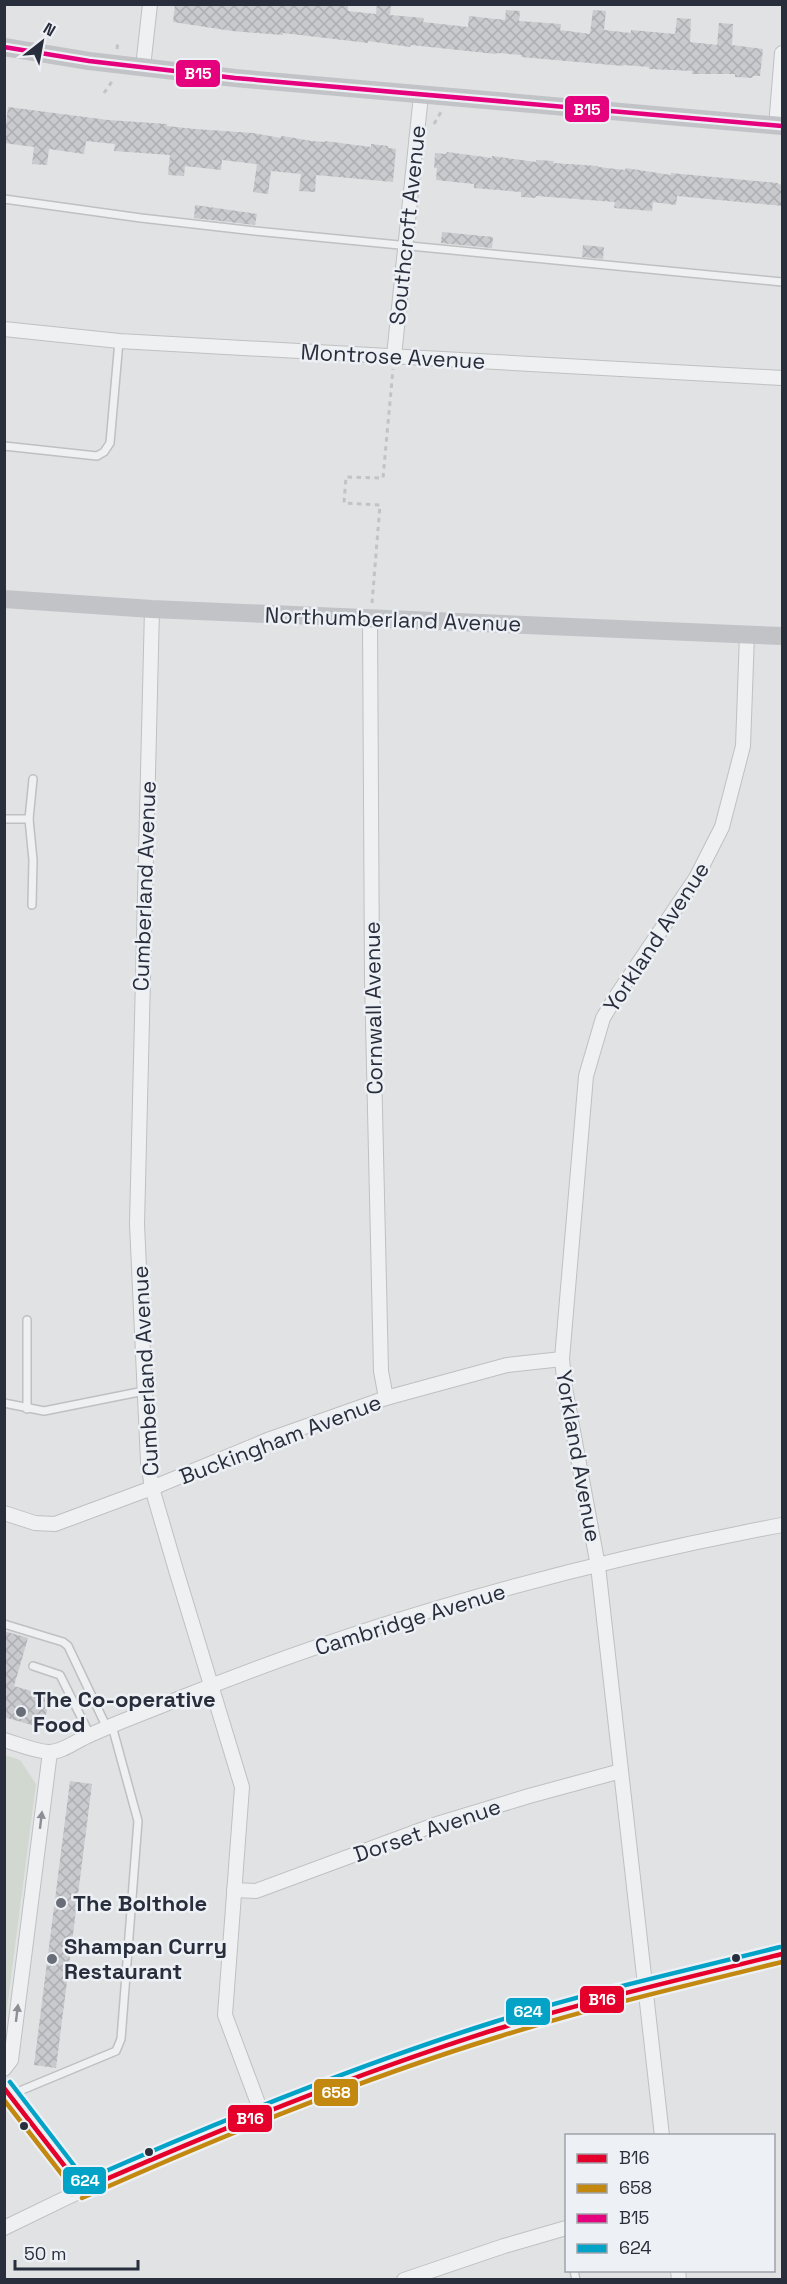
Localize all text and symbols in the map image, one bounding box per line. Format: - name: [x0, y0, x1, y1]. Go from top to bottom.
- north arrow: [12, 12, 72, 72]
- text: N: [39, 18, 59, 41]
- line badge: B15: [175, 59, 221, 88]
- text: B15: [184, 63, 212, 84]
- line badge: B15: [564, 95, 610, 123]
- text: B15: [573, 99, 601, 120]
- street label: Southcroft Avenue: [383, 124, 431, 326]
- street label: Montrose Avenue: [300, 337, 486, 375]
- street label: Northumberland Avenue: [264, 601, 522, 637]
- street label: Cumberland Avenue: [126, 780, 162, 992]
- street label: Yorkland Avenue: [597, 856, 715, 1018]
- street label: Cornwall Avenue: [357, 921, 389, 1095]
- street label: Cumberland Avenue: [126, 1265, 164, 1477]
- street label: Yorkland Avenue: [550, 1368, 608, 1544]
- street label: Buckingham Avenue: [175, 1388, 385, 1490]
- street label: Cambridge Avenue: [311, 1577, 509, 1661]
- place label: The Co-operative Food: [33, 1685, 216, 1738]
- marker: The Co-operative Food: [14, 1705, 28, 1719]
- street label: Dorset Avenue: [350, 1792, 504, 1868]
- one-way arrow: [37, 1810, 46, 1829]
- place label: The Bolthole: [73, 1889, 207, 1917]
- marker: The Bolthole: [54, 1896, 68, 1910]
- place label: Shampan Curry Restaurant: [64, 1932, 227, 1985]
- marker: Shampan Curry Restaurant: [45, 1952, 59, 1966]
- unlabelled marker: [730, 1952, 742, 1964]
- line badge: B16: [579, 1985, 625, 2014]
- text: B16: [588, 1989, 616, 2010]
- line badge: 624: [505, 1997, 551, 2026]
- text: 624: [513, 2001, 543, 2022]
- one-way arrow: [12, 2004, 22, 2023]
- line badge: 658: [313, 2078, 359, 2107]
- text: 658: [321, 2082, 351, 2103]
- line badge: B16: [227, 2104, 273, 2133]
- text: B16: [236, 2108, 264, 2129]
- unlabelled marker: [18, 2120, 30, 2132]
- legend: [565, 2134, 775, 2272]
- unlabelled marker: [143, 2146, 155, 2158]
- text: B16: [619, 2146, 649, 2169]
- line badge: 624: [62, 2166, 107, 2195]
- text: 624: [70, 2170, 100, 2191]
- text: 658: [619, 2176, 652, 2199]
- text: B15: [619, 2206, 649, 2229]
- scale bar: [15, 2233, 138, 2271]
- text: 624: [619, 2236, 652, 2259]
- text: 50 m: [24, 2242, 66, 2265]

